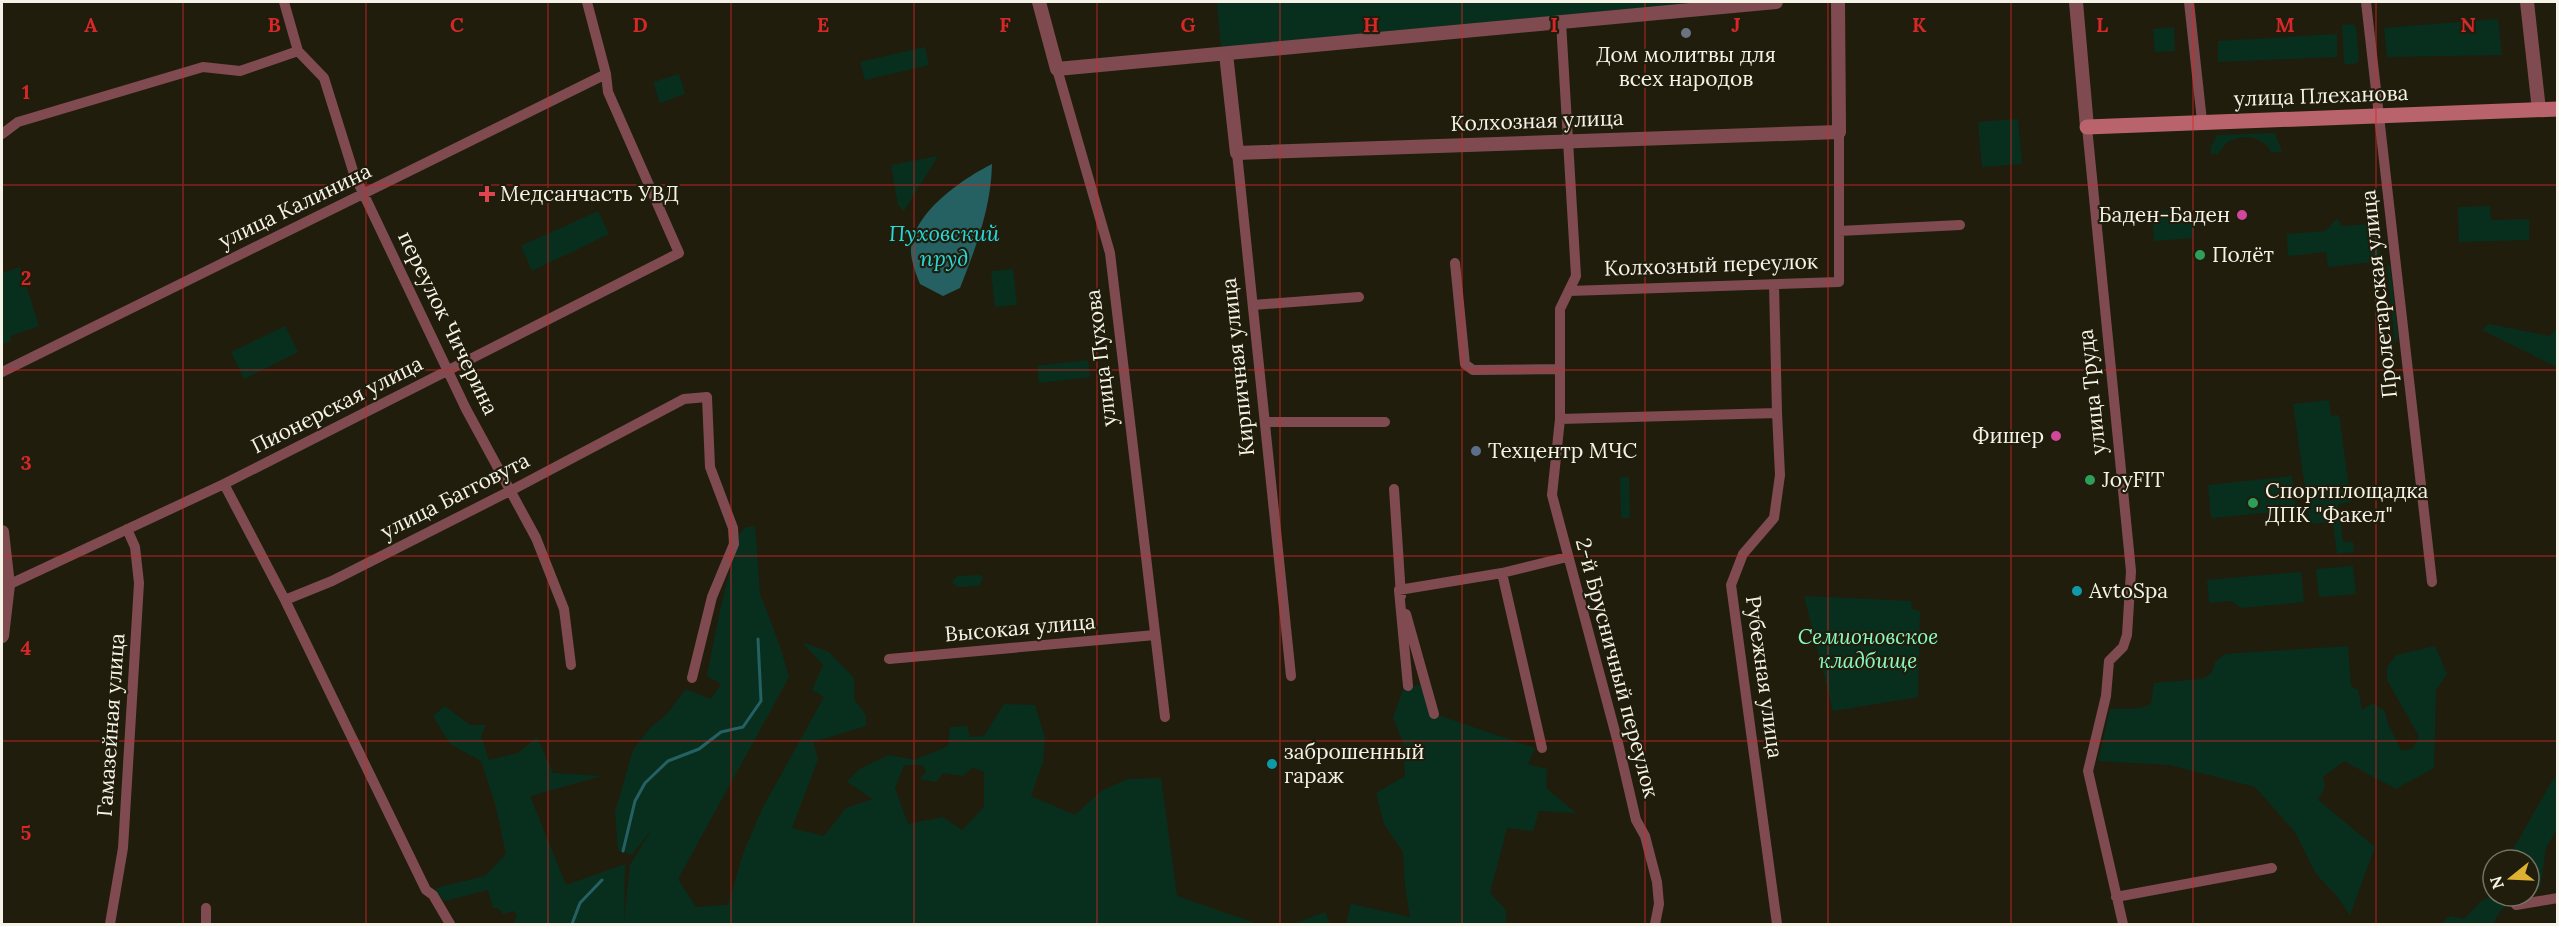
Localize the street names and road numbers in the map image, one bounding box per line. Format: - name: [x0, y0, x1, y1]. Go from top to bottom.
- street label: улица Плеханова: [2233, 79, 2409, 112]
- street label: Колхозная улица: [1450, 104, 1624, 137]
- street label: улица Калинина: [214, 157, 376, 254]
- street label: Пролетарская улица: [2354, 189, 2403, 399]
- street label: переулок Чичерина: [392, 226, 505, 419]
- street label: Колхозный переулок: [1603, 247, 1819, 282]
- street label: Кирпичная улица: [1215, 276, 1260, 458]
- street label: улица Пухова: [1079, 288, 1122, 428]
- street label: улица Труда: [2071, 328, 2112, 456]
- street label: Пионерская улица: [246, 350, 427, 459]
- street label: улица Багговута: [376, 446, 534, 545]
- street label: 2-й Брусничный переулок: [1570, 535, 1665, 801]
- street label: Рубежная улица: [1740, 594, 1789, 760]
- street label: Высокая улица: [943, 607, 1097, 648]
- street label: Гамазейная улица: [91, 632, 130, 818]

